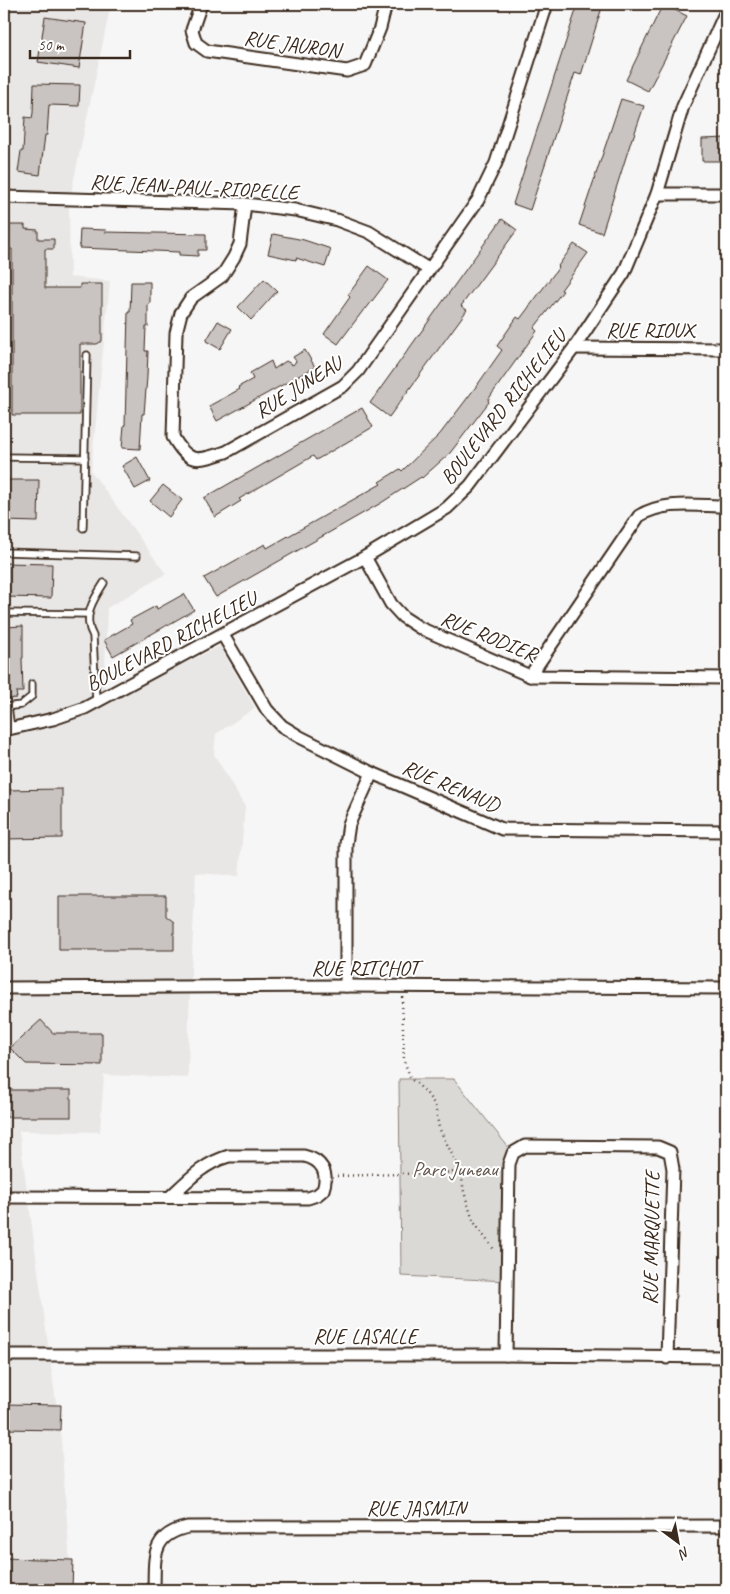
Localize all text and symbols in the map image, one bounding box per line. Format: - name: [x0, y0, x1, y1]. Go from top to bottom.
- street label: RUE JAURON: [242, 24, 345, 64]
- scale bar: [30, 28, 130, 60]
- text: 50 m: [38, 36, 65, 55]
- street label: RUE JEAN-PAUL-RIOPELLE: [89, 169, 301, 206]
- street label: RUE RIOUX: [606, 317, 697, 343]
- street label: BOULEVARD RICHELIEU: [434, 322, 573, 490]
- street label: RUE JUNEAU: [250, 349, 349, 424]
- street label: BOULEVARD RICHELIEU: [81, 584, 263, 697]
- street label: RUE RODIER: [437, 605, 543, 668]
- street label: RUE RENAUD: [399, 754, 505, 819]
- street label: RUE RITCHOT: [311, 955, 424, 981]
- park label: Parc Juneau: [412, 1156, 499, 1182]
- street label: RUE MARQUETTE: [637, 1168, 665, 1305]
- street label: RUE LASALLE: [313, 1323, 419, 1349]
- street label: RUE JASMIN: [366, 1495, 469, 1521]
- north arrow: [652, 1516, 702, 1566]
- text: N: [674, 1543, 693, 1563]

